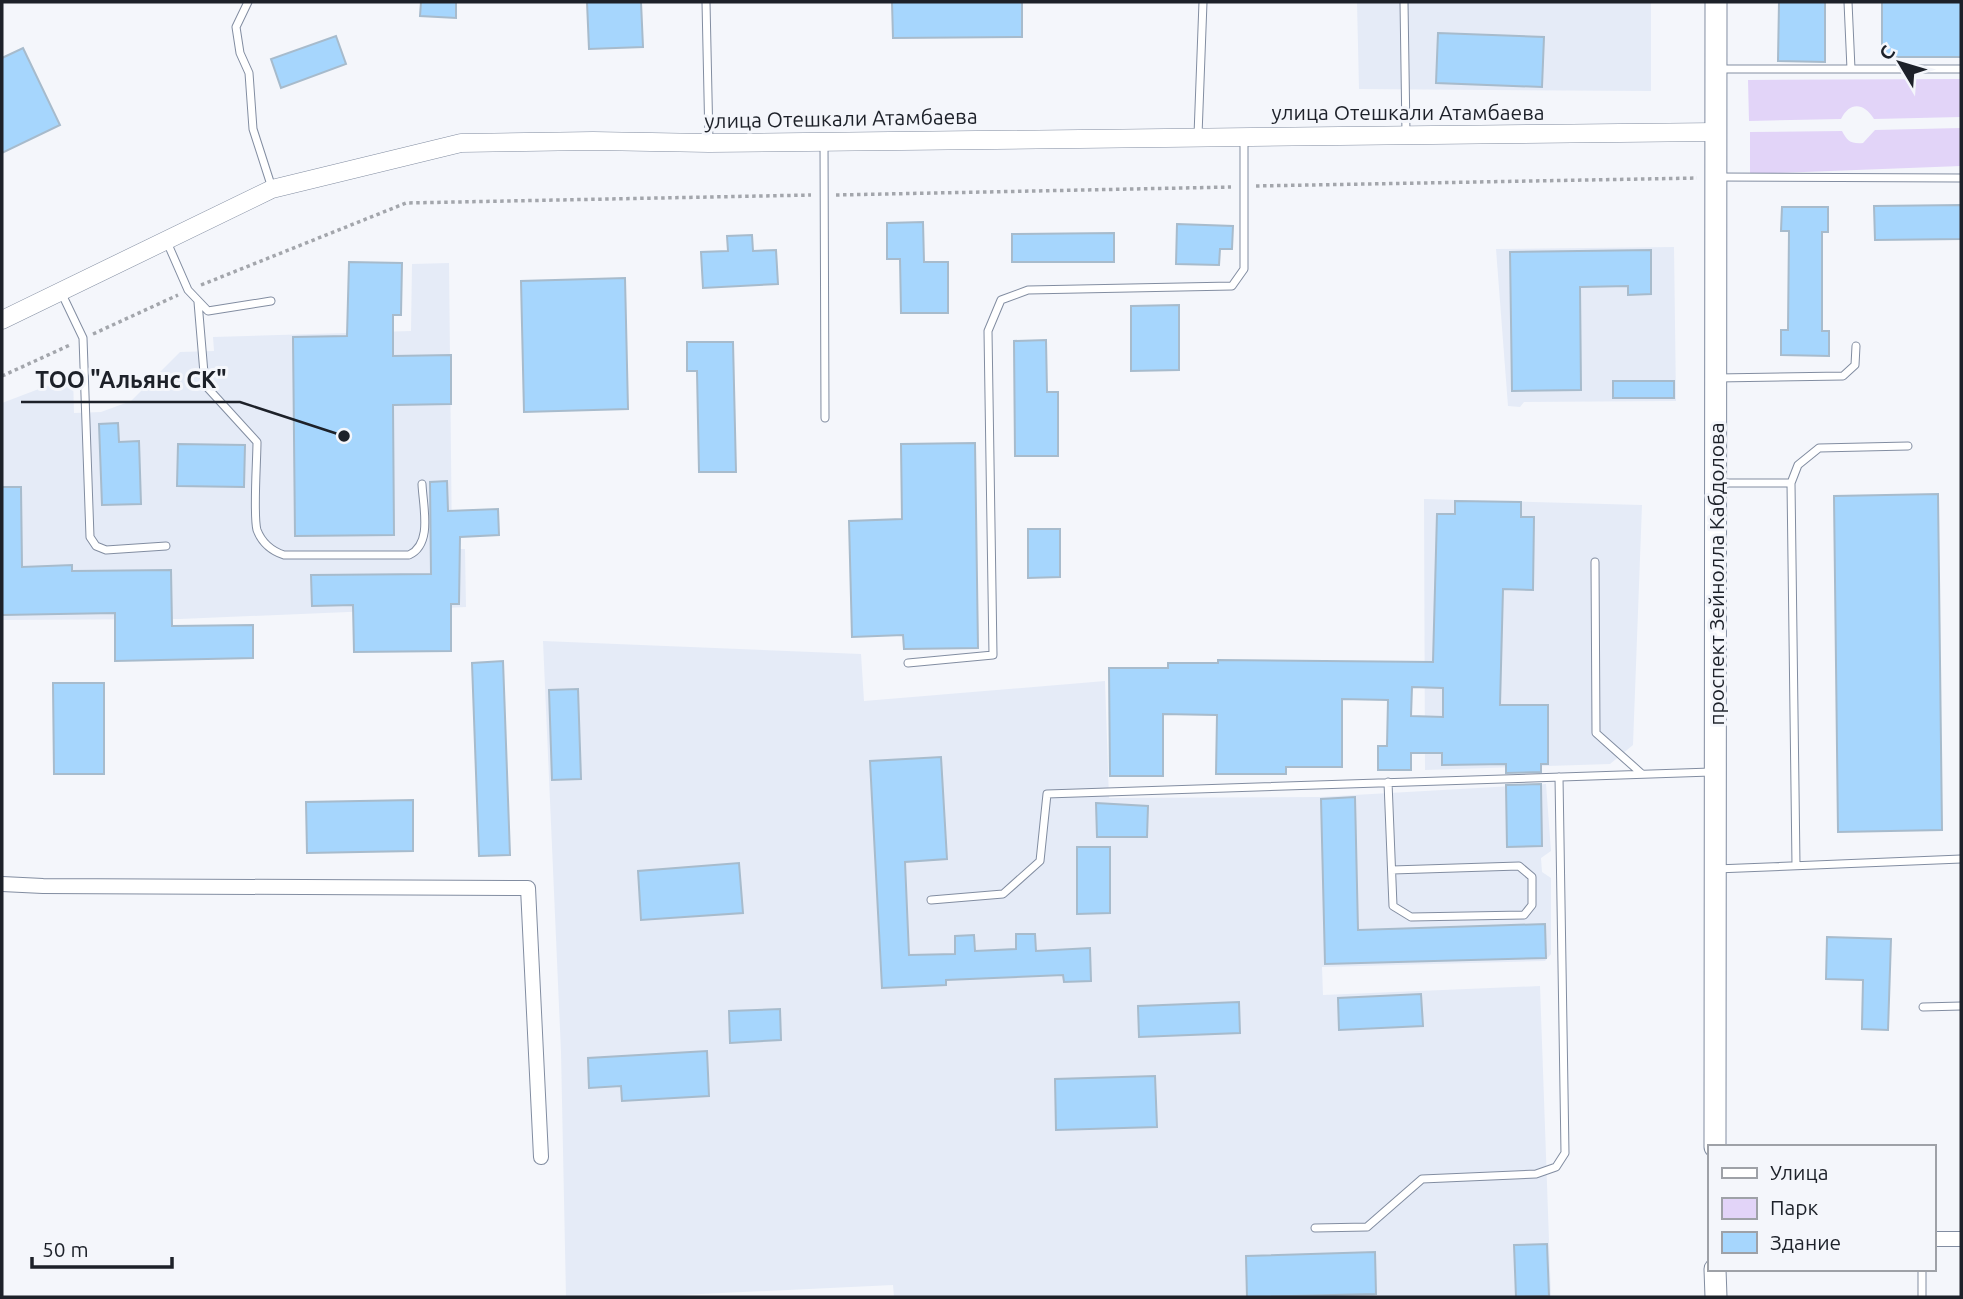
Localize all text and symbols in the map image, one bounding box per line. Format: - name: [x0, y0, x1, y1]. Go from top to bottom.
- north arrow: [1865, 28, 1935, 98]
- text: С: [1874, 41, 1899, 64]
- street label: улица Отешкали Атамбаева: [1271, 100, 1545, 124]
- street label: улица Отешкали Атамбаева: [704, 104, 978, 132]
- callout: ТОО "Альянс СК": [21, 358, 240, 402]
- text: ТОО "Альянс СК": [35, 367, 227, 392]
- street label: проспект Зейнолла Кабдолова: [1704, 423, 1728, 725]
- legend: [1708, 1145, 1935, 1271]
- text: Улица: [1770, 1160, 1828, 1184]
- text: Парк: [1770, 1195, 1819, 1219]
- scale bar: [32, 1226, 172, 1270]
- text: Здание: [1770, 1230, 1841, 1254]
- text: 50 m: [42, 1237, 89, 1261]

